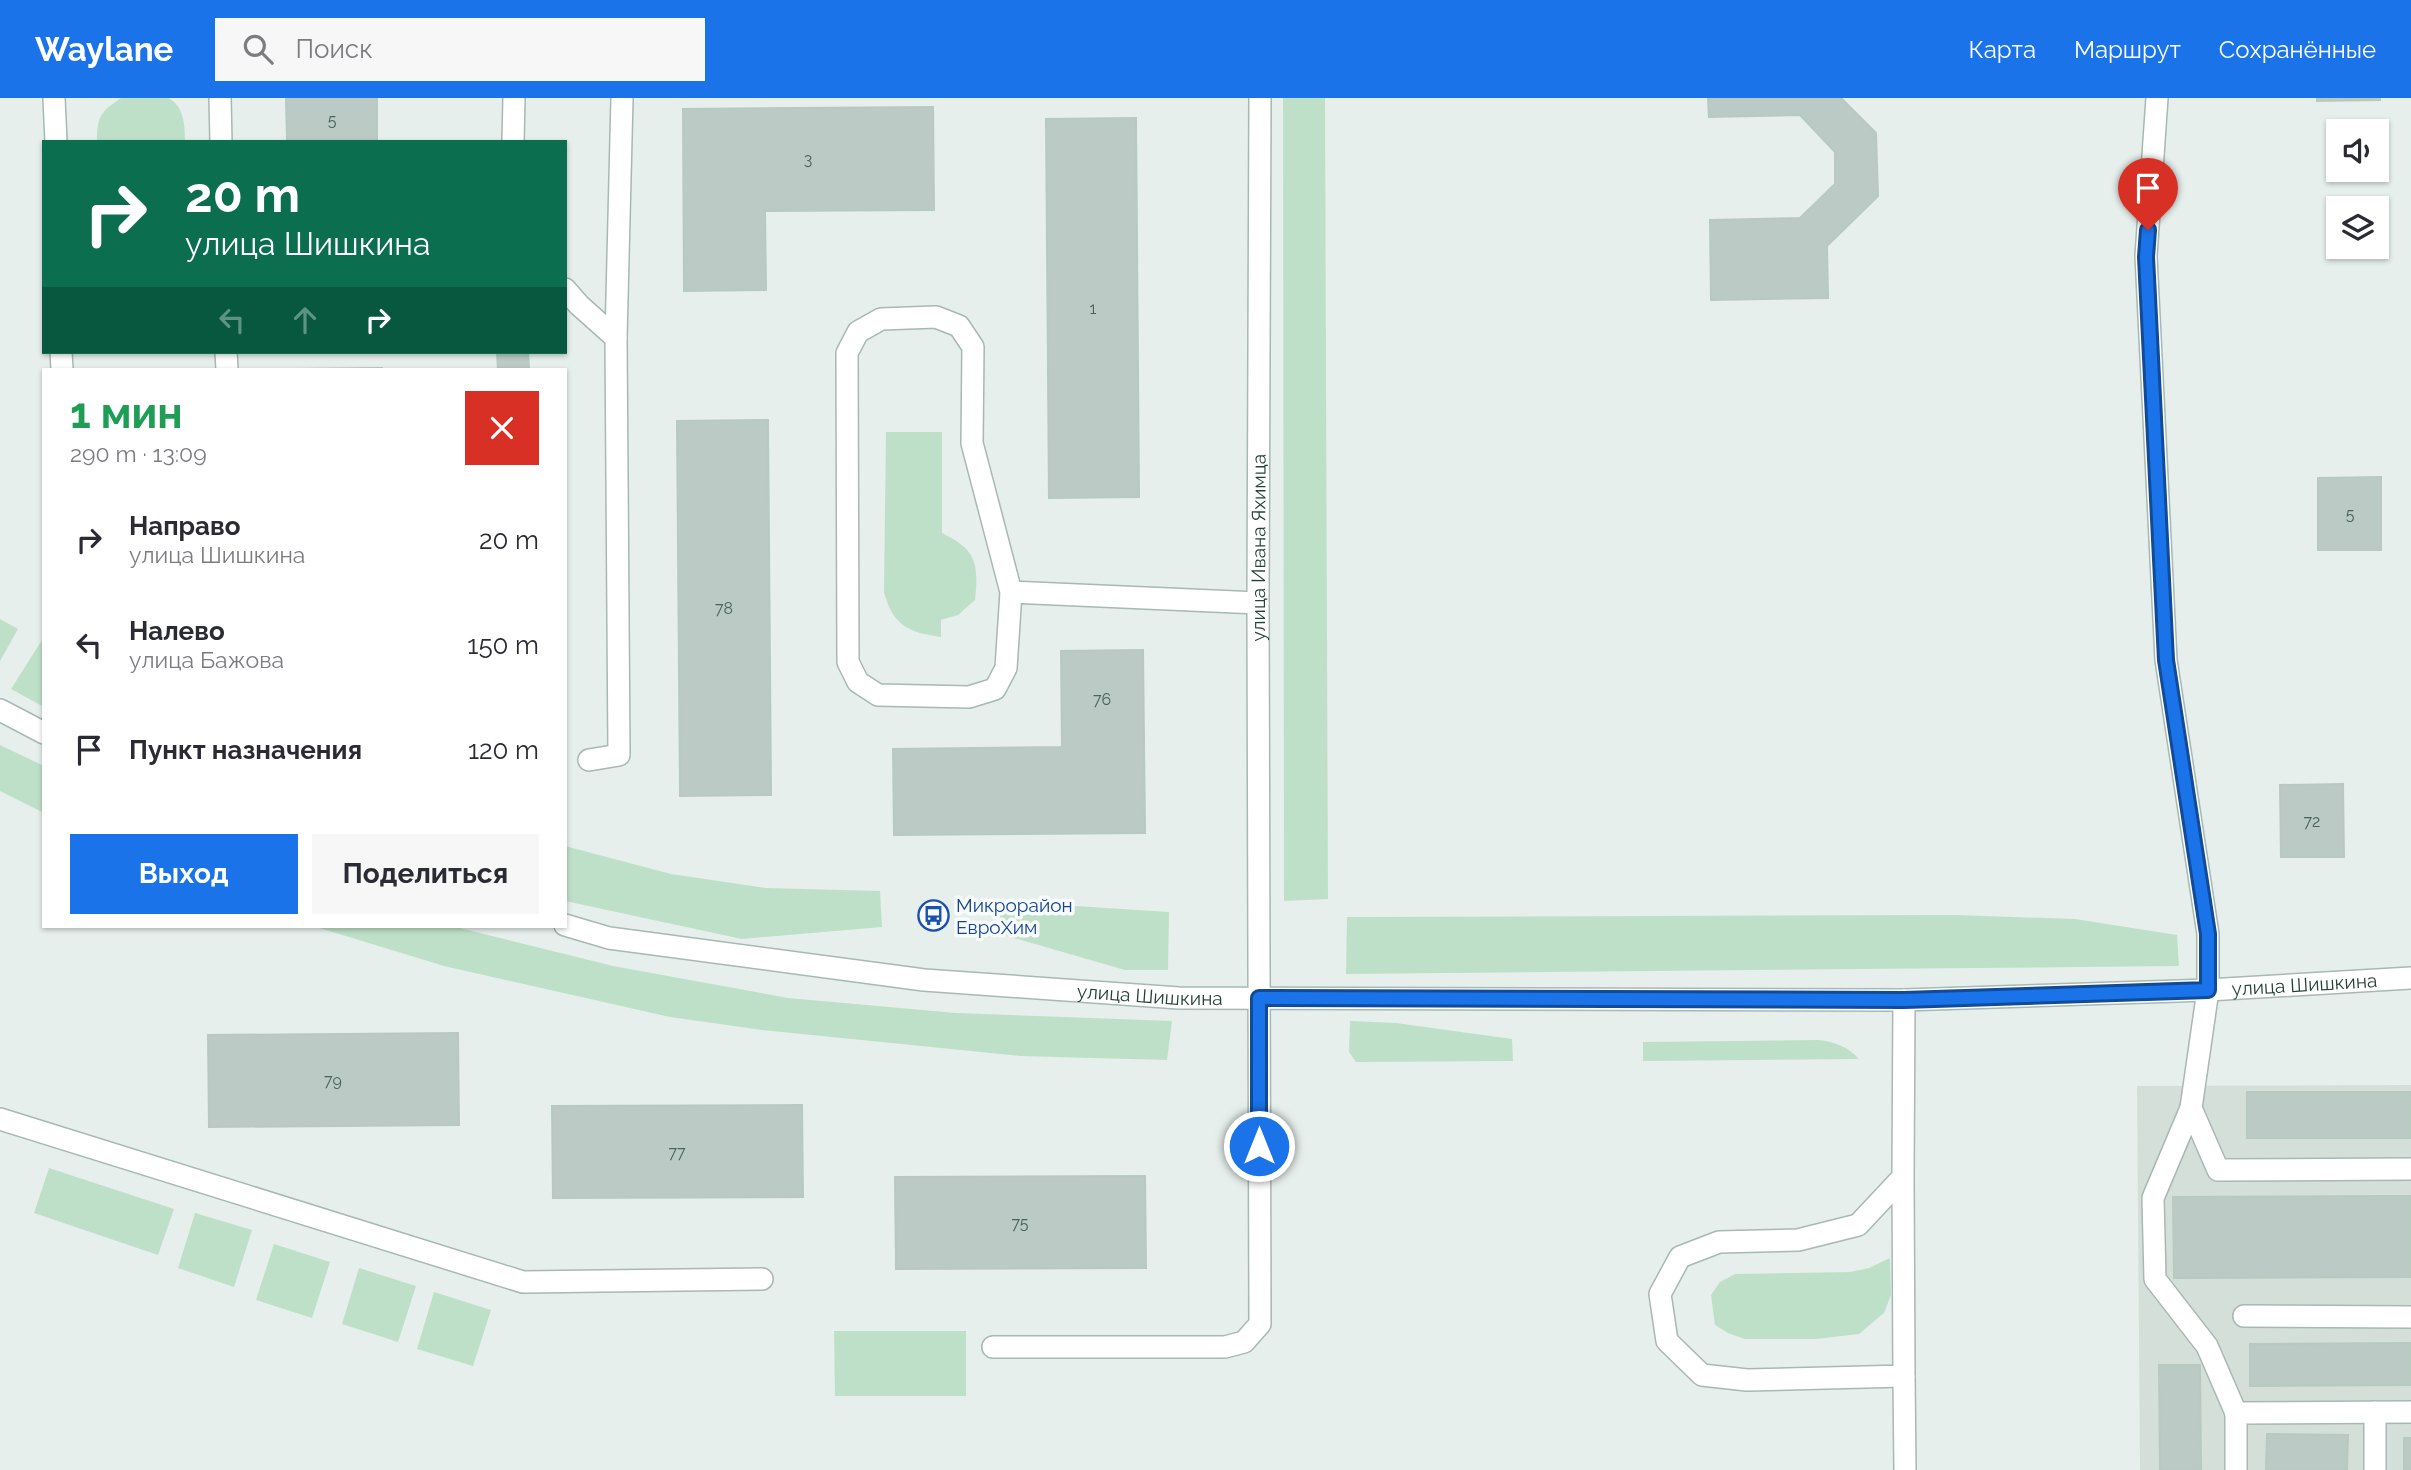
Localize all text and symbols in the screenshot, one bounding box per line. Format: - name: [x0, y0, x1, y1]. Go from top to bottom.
- search box: [215, 18, 705, 81]
- text: Waylane: [35, 30, 173, 69]
- icon: search: [239, 30, 277, 68]
- text: Поиск: [295, 34, 373, 64]
- text: Карта: [1968, 35, 2036, 64]
- text: Маршрут: [2074, 35, 2181, 64]
- text: Сохранённые: [2219, 35, 2376, 64]
- house number: 5: [328, 111, 337, 130]
- map controls: [2326, 119, 2389, 259]
- button: sound: [2326, 119, 2389, 182]
- house number: 3: [804, 150, 812, 169]
- pin: [2118, 158, 2178, 230]
- text: 20 m: [185, 166, 300, 223]
- icon: right: [70, 168, 161, 259]
- icon: arrive: [2129, 169, 2167, 207]
- button: layers: [2326, 196, 2389, 259]
- text: улица Шишкина: [185, 225, 430, 262]
- house number: 1: [1090, 299, 1097, 318]
- icon: left: [213, 301, 251, 339]
- icon: ahead: [286, 301, 324, 339]
- icon: right: [359, 301, 397, 339]
- text: 1 мин: [70, 389, 183, 438]
- button: close: [465, 391, 539, 465]
- text: 290 m · 13:09: [70, 440, 207, 467]
- street label: улица Ивана Яхимца: [1247, 454, 1270, 642]
- house number: 5: [2346, 505, 2355, 524]
- text: Направо: [129, 511, 240, 541]
- icon: right: [70, 521, 108, 559]
- text: 20 m: [479, 525, 539, 555]
- text: улица Шишкина: [129, 541, 305, 568]
- house number: 78: [715, 599, 733, 618]
- text: Налево: [129, 616, 225, 646]
- icon: left: [70, 626, 108, 664]
- text: 150 m: [467, 630, 539, 660]
- text: улица Бажова: [129, 646, 284, 673]
- house number: 76: [1093, 690, 1111, 709]
- icon: arrive: [70, 731, 108, 769]
- text: Пункт назначения: [129, 735, 362, 765]
- text: 120 m: [468, 735, 539, 765]
- house number: 72: [2304, 812, 2320, 831]
- button: Выход: [70, 834, 298, 914]
- button: Поделиться: [312, 834, 539, 914]
- place label: Микрорайон ЕвроХим: [956, 894, 1073, 938]
- bus stop icon: Микрорайон ЕвроХим: [916, 899, 950, 933]
- street label: улица Шишкина: [2231, 969, 2378, 1000]
- street label: улица Шишкина: [1076, 980, 1223, 1009]
- house number: 79: [324, 1071, 342, 1090]
- position arrow: [1222, 1109, 1296, 1183]
- house number: 77: [668, 1143, 686, 1162]
- house number: 75: [1011, 1214, 1029, 1233]

